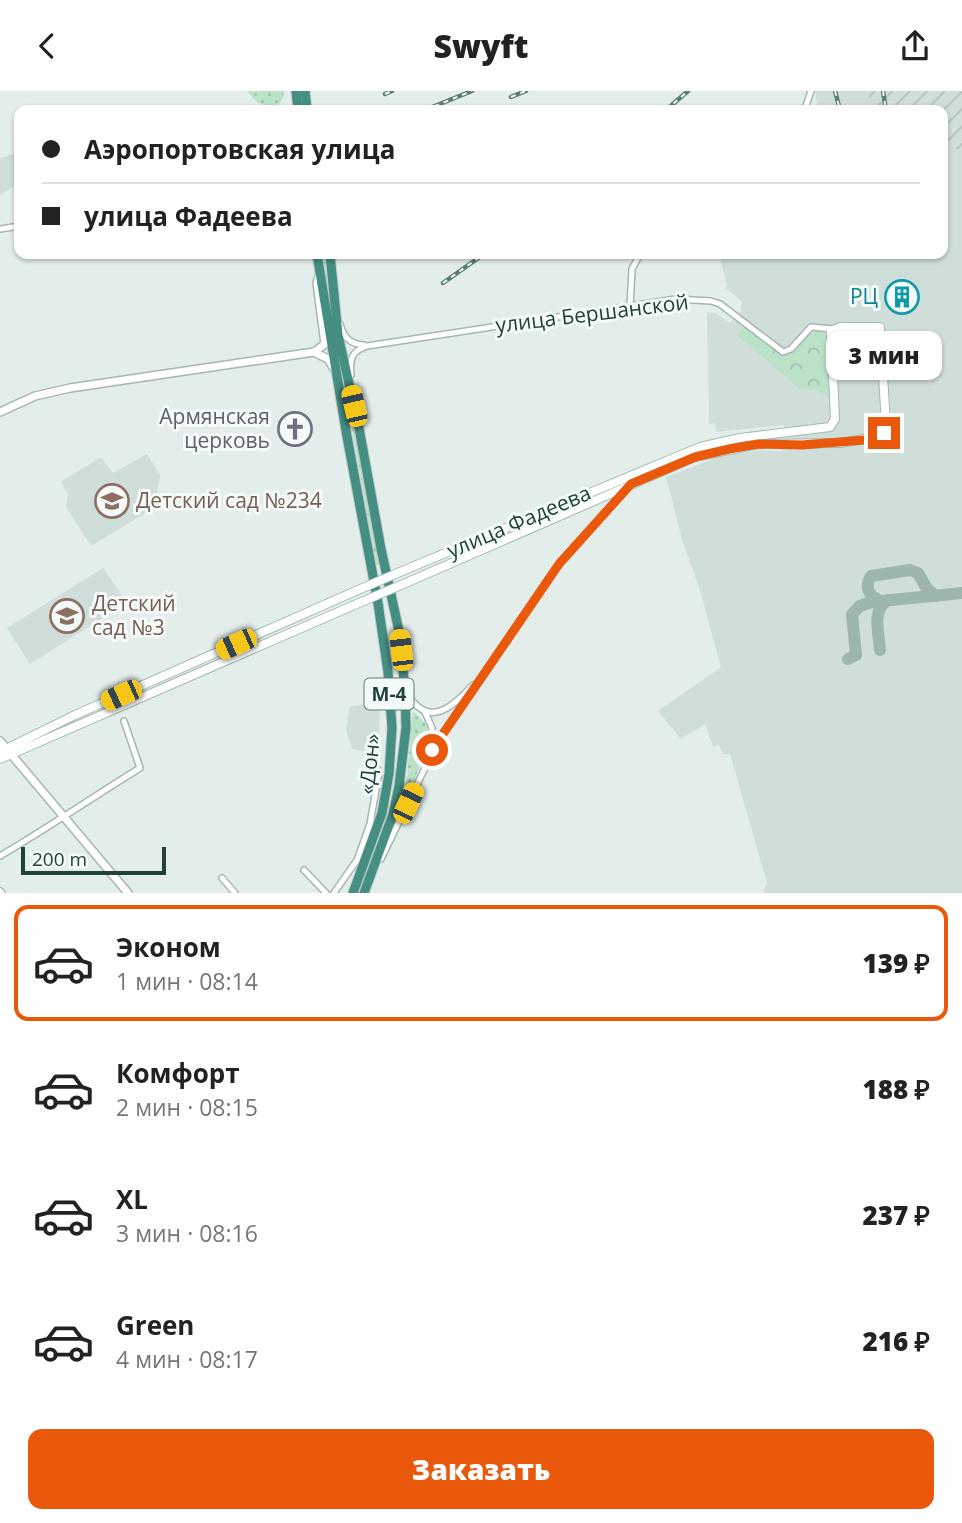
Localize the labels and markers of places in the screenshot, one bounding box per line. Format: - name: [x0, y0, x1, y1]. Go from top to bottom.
- building icon: РЦ: [883, 278, 921, 316]
- place label: РЦ: [850, 282, 879, 310]
- place label: Армянская церковь: [159, 402, 270, 454]
- church icon: Армянская церковь: [276, 410, 314, 448]
- school or university icon: Детский сад №234: [93, 482, 131, 520]
- place label: Детский сад №234: [136, 486, 322, 514]
- place label: Детский сад №3: [92, 589, 176, 641]
- school or university icon: Детский сад №3: [48, 597, 86, 635]

